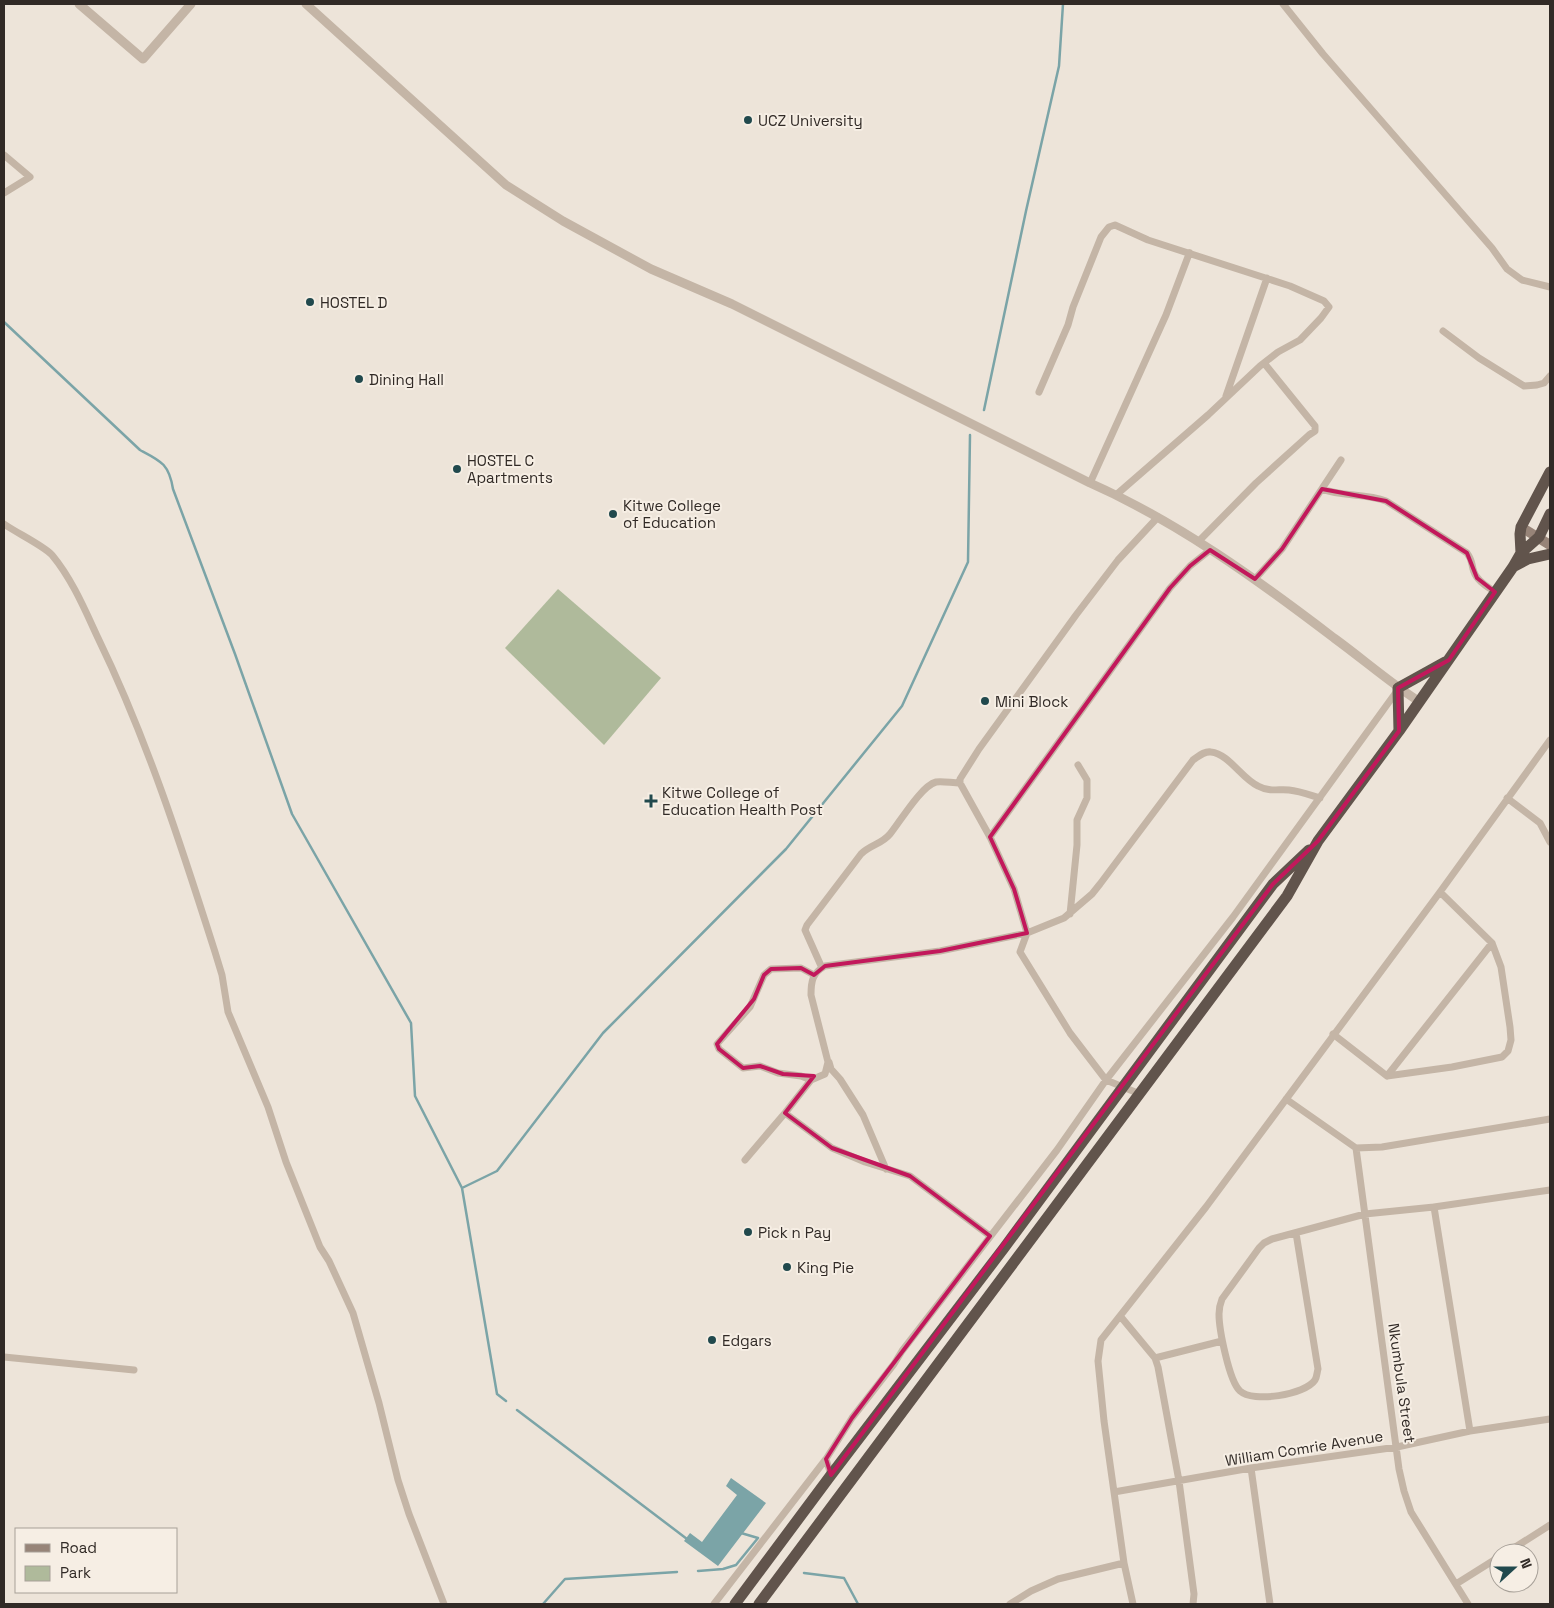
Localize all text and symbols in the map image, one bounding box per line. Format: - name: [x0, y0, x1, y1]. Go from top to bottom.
- place label: UCZ University: [758, 111, 863, 130]
- marker: UCZ University: [742, 114, 754, 126]
- place label: HOSTEL D: [320, 293, 388, 312]
- marker: HOSTEL D: [304, 296, 316, 308]
- place label: Dining Hall: [369, 370, 444, 389]
- marker: Dining Hall: [353, 373, 365, 385]
- place label: HOSTEL C Apartments: [467, 451, 553, 487]
- marker: HOSTEL C Apartments: [451, 463, 463, 475]
- place label: Kitwe College of Education: [623, 496, 721, 532]
- marker: Kitwe College of Education: [607, 508, 619, 520]
- place label: Mini Block: [995, 692, 1068, 711]
- marker: Mini Block: [979, 695, 991, 707]
- place label: Kitwe College of Education Health Post: [662, 783, 823, 819]
- marker: Kitwe College of Education Health Post: [644, 794, 658, 808]
- place label: Pick n Pay: [758, 1223, 831, 1242]
- marker: Pick n Pay: [742, 1226, 754, 1238]
- place label: King Pie: [797, 1258, 854, 1277]
- marker: King Pie: [781, 1261, 793, 1273]
- street label: Nkumbula Street: [1384, 1322, 1420, 1444]
- place label: Edgars: [722, 1331, 772, 1350]
- marker: Edgars: [706, 1334, 718, 1346]
- street label: William Comrie Avenue: [1224, 1426, 1385, 1470]
- legend: [15, 1528, 178, 1593]
- text: Road: [60, 1538, 97, 1557]
- north arrow: [1489, 1543, 1539, 1593]
- text: N: [1516, 1556, 1536, 1571]
- text: Park: [60, 1563, 91, 1582]

